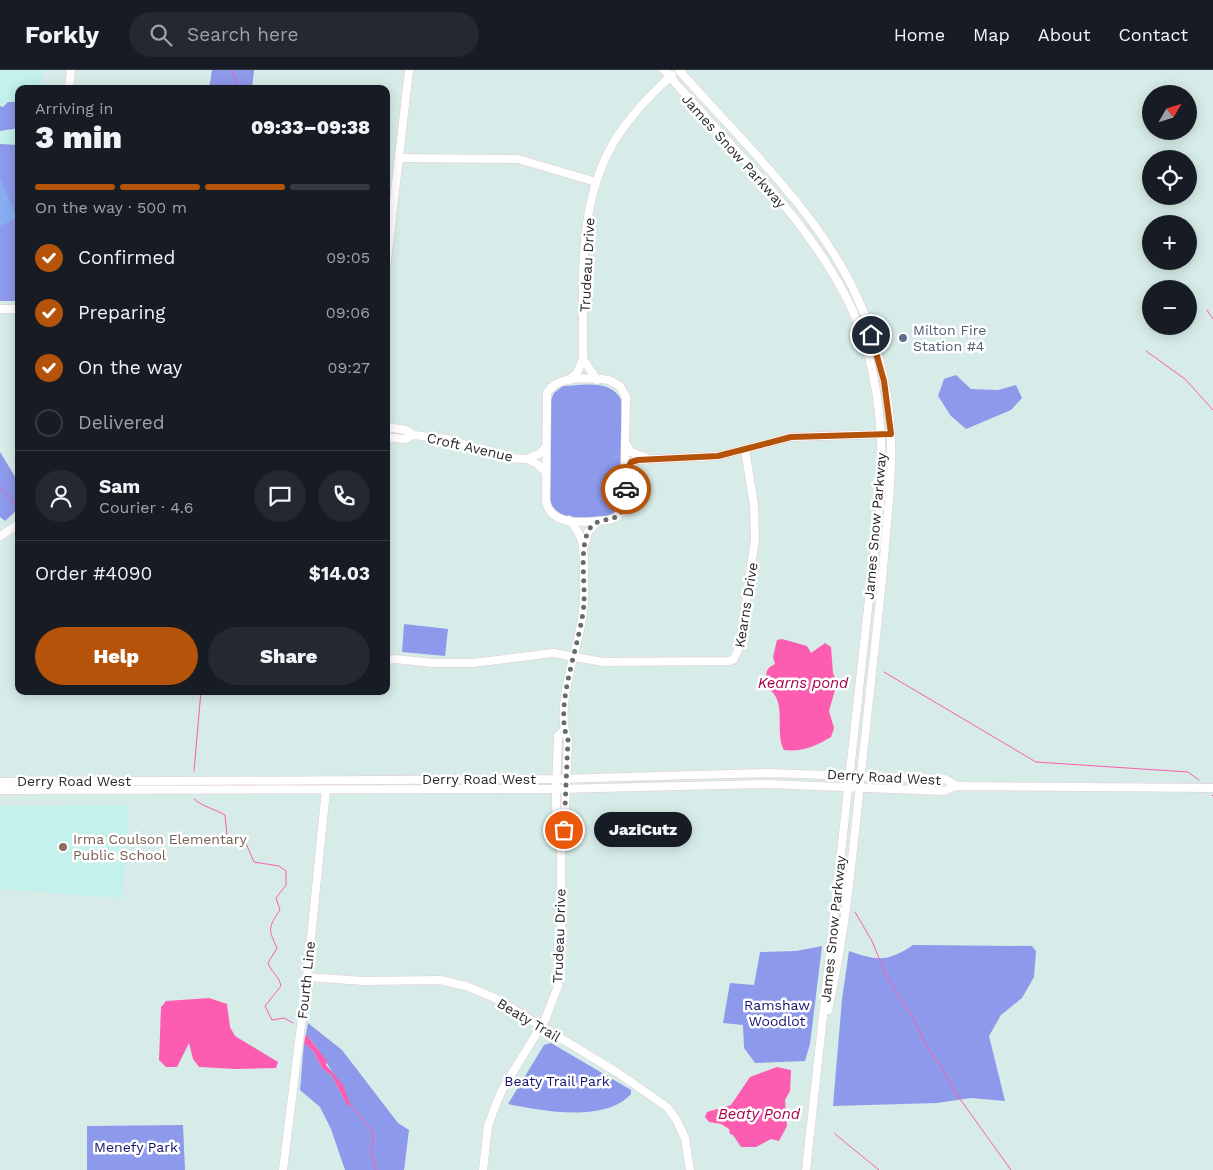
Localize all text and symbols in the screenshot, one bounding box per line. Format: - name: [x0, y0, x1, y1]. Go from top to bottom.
- search box: [129, 12, 479, 57]
- text: Forkly: [25, 21, 99, 49]
- icon: search: [147, 21, 175, 49]
- text: Search here: [187, 23, 298, 46]
- text: Home: [894, 24, 945, 45]
- text: Map: [973, 24, 1010, 45]
- text: About: [1038, 24, 1090, 45]
- text: Contact: [1118, 24, 1188, 45]
- north arrow: [1142, 85, 1198, 140]
- map controls: [1142, 85, 1197, 335]
- street label: James Snow Parkway: [679, 91, 790, 212]
- text: Arriving in: [35, 99, 113, 118]
- text: 09:33–09:38: [251, 116, 370, 139]
- text: 3 min: [35, 118, 122, 156]
- button: locate: [1142, 150, 1197, 205]
- text: On the way · 500 m: [35, 198, 187, 217]
- button: +: [1142, 215, 1197, 270]
- street label: Trudeau Drive: [577, 217, 597, 313]
- icon: check: [35, 244, 63, 272]
- text: Confirmed: [78, 246, 175, 269]
- text: 09:05: [326, 248, 370, 267]
- button: −: [1142, 280, 1197, 335]
- icon: check: [35, 299, 63, 327]
- text: Preparing: [78, 301, 165, 324]
- text: 09:06: [326, 303, 370, 322]
- pin: [850, 314, 892, 356]
- icon: home: [857, 321, 885, 349]
- place label: Milton Fire Station #4: [913, 322, 986, 354]
- marker: Milton Fire Station #4: [897, 332, 909, 344]
- icon: check: [35, 354, 63, 382]
- text: On the way: [78, 356, 182, 379]
- text: 09:27: [327, 358, 370, 377]
- text: Delivered: [78, 411, 165, 434]
- street label: Croft Avenue: [425, 429, 515, 465]
- street label: James Snow Parkway: [861, 451, 889, 600]
- courier: [601, 464, 651, 514]
- button: person: [35, 470, 87, 522]
- button: chat: [254, 470, 306, 522]
- button: phone: [318, 470, 370, 522]
- text: Sam: [99, 475, 140, 498]
- icon: car: [612, 475, 640, 503]
- text: Courier · 4.6: [99, 498, 194, 517]
- street label: Kearns Drive: [731, 561, 761, 649]
- text: Order #4090: [35, 562, 152, 585]
- text: $14.03: [309, 562, 370, 585]
- button: Help: [35, 627, 198, 685]
- button: Share: [208, 627, 370, 685]
- water label: Kearns pond: [758, 674, 849, 692]
- street label: Derry Road West: [827, 766, 942, 788]
- street label: Derry Road West: [422, 771, 536, 787]
- street label: Derry Road West: [17, 773, 131, 789]
- pin: [543, 809, 585, 851]
- callout: JaziCutz: [594, 812, 692, 848]
- icon: bag: [550, 816, 578, 844]
- text: JaziCutz: [609, 820, 677, 839]
- place label: Irma Coulson Elementary Public School: [73, 831, 247, 863]
- marker: Irma Coulson Elementary Public School: [57, 841, 69, 853]
- street label: James Snow Parkway: [817, 854, 849, 1003]
- street label: Trudeau Drive: [549, 888, 569, 984]
- street label: Fourth Line: [294, 940, 318, 1020]
- street label: Beaty Trail: [494, 995, 564, 1045]
- park label: Ramshaw Woodlot: [744, 997, 810, 1029]
- park label: Beaty Trail Park: [504, 1073, 610, 1089]
- water label: Beaty Pond: [718, 1105, 801, 1123]
- park label: Menefy Park: [94, 1139, 178, 1155]

